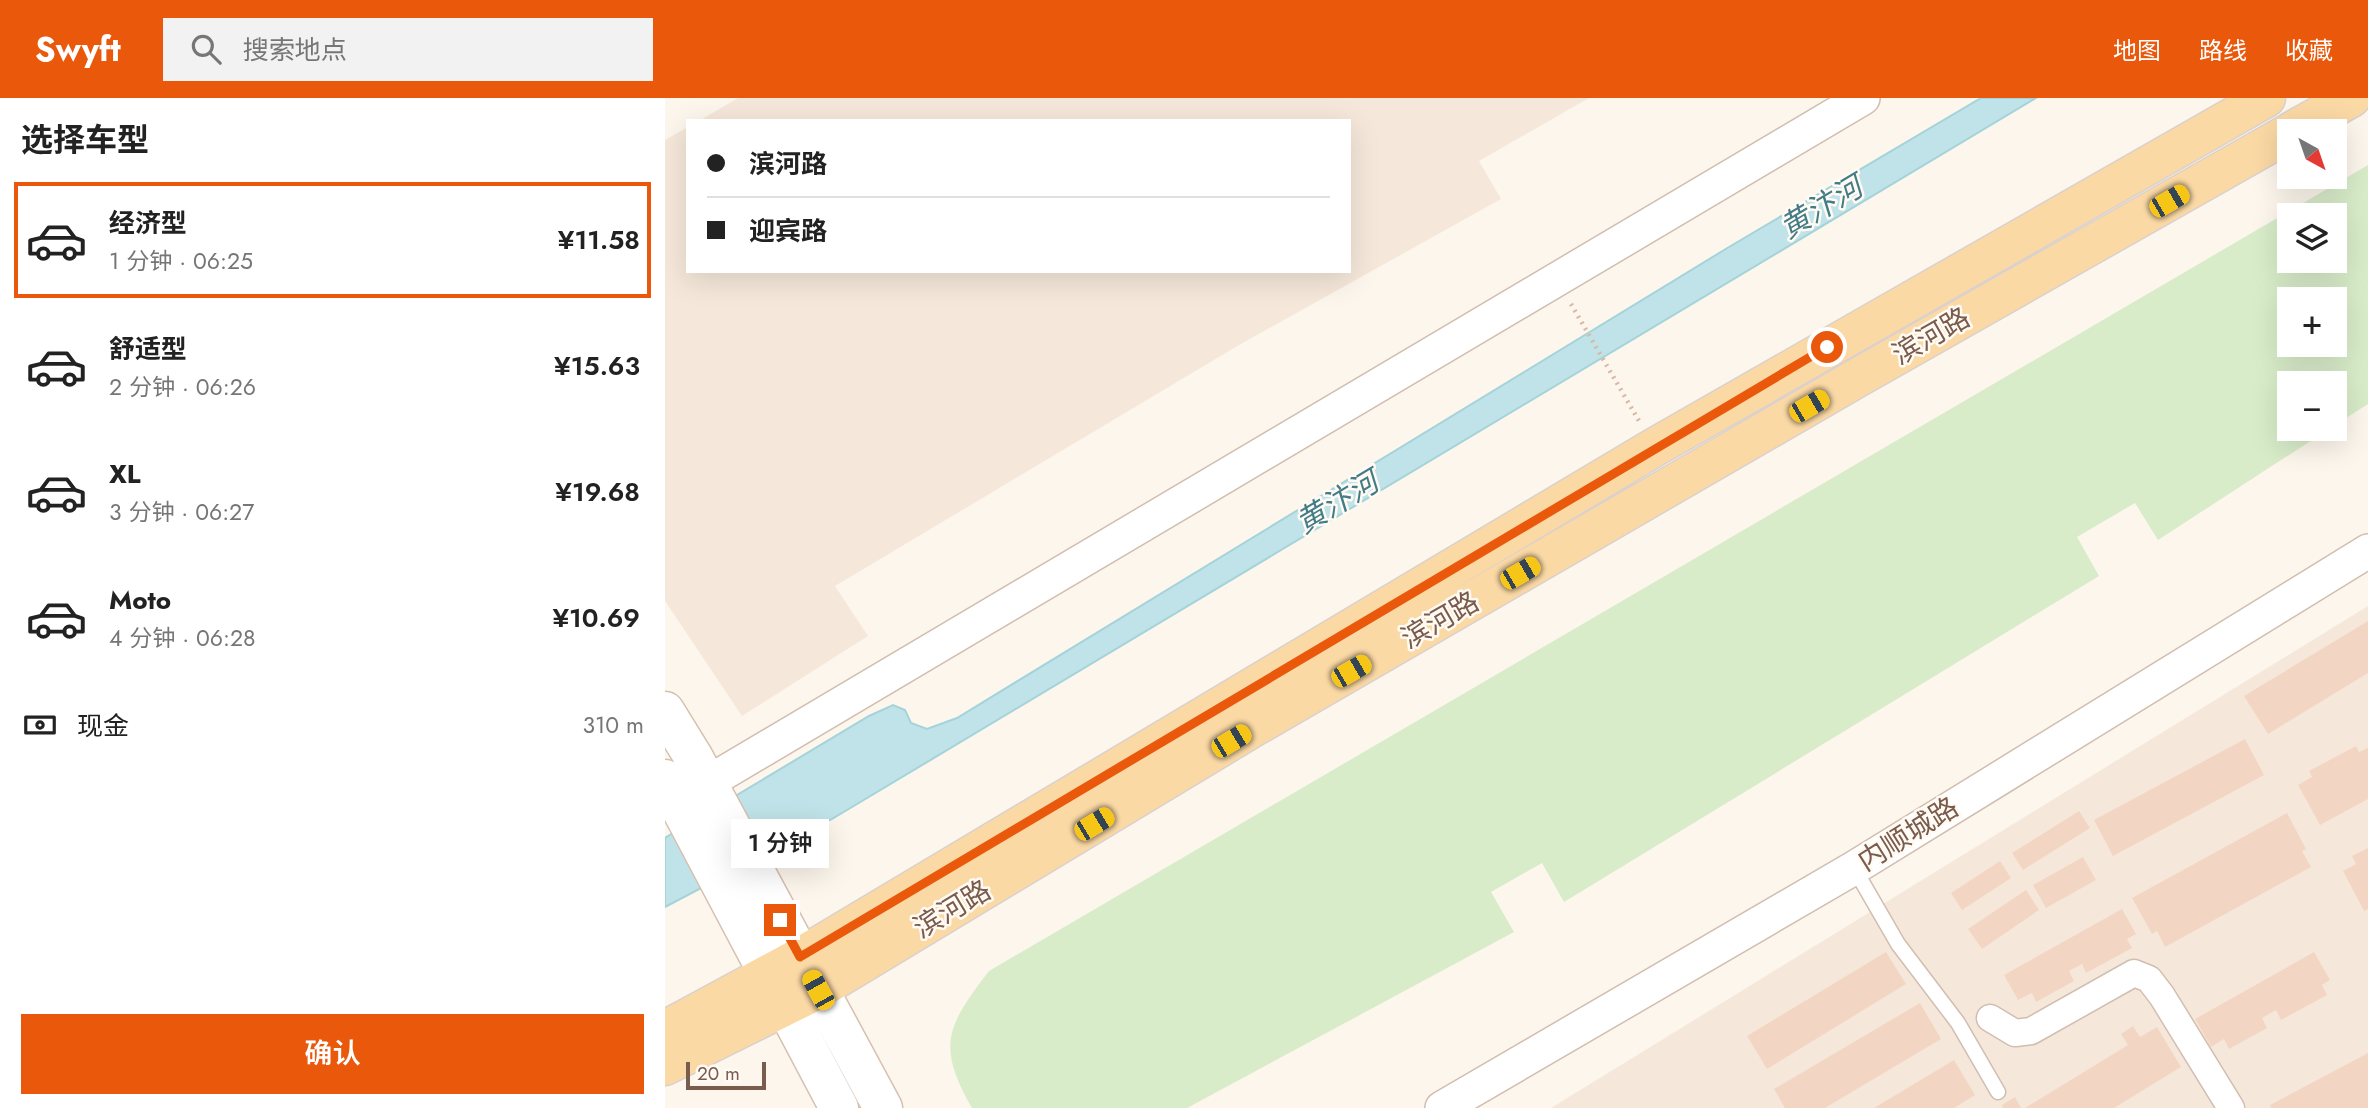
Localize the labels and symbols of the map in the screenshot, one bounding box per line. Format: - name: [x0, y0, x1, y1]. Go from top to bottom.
- north arrow: [2277, 119, 2347, 189]
- water label: 黄汴河: [1771, 163, 1875, 249]
- car: [2146, 181, 2193, 221]
- street label: 滨河路: [1884, 297, 1978, 375]
- route start: [1811, 331, 1843, 363]
- car: [1786, 386, 1833, 426]
- water label: 黄汴河: [1287, 458, 1391, 544]
- car: [1497, 553, 1544, 593]
- street label: 滨河路: [1393, 581, 1487, 659]
- car: [1328, 651, 1375, 691]
- car: [1208, 721, 1255, 761]
- street label: 内顺城路: [1850, 787, 1966, 881]
- car: [1071, 804, 1118, 844]
- callout: 1 分钟: [731, 818, 829, 868]
- street label: 滨河路: [905, 870, 999, 948]
- route end: [764, 904, 796, 936]
- car: [799, 967, 838, 1013]
- scale bar: [686, 1059, 767, 1091]

